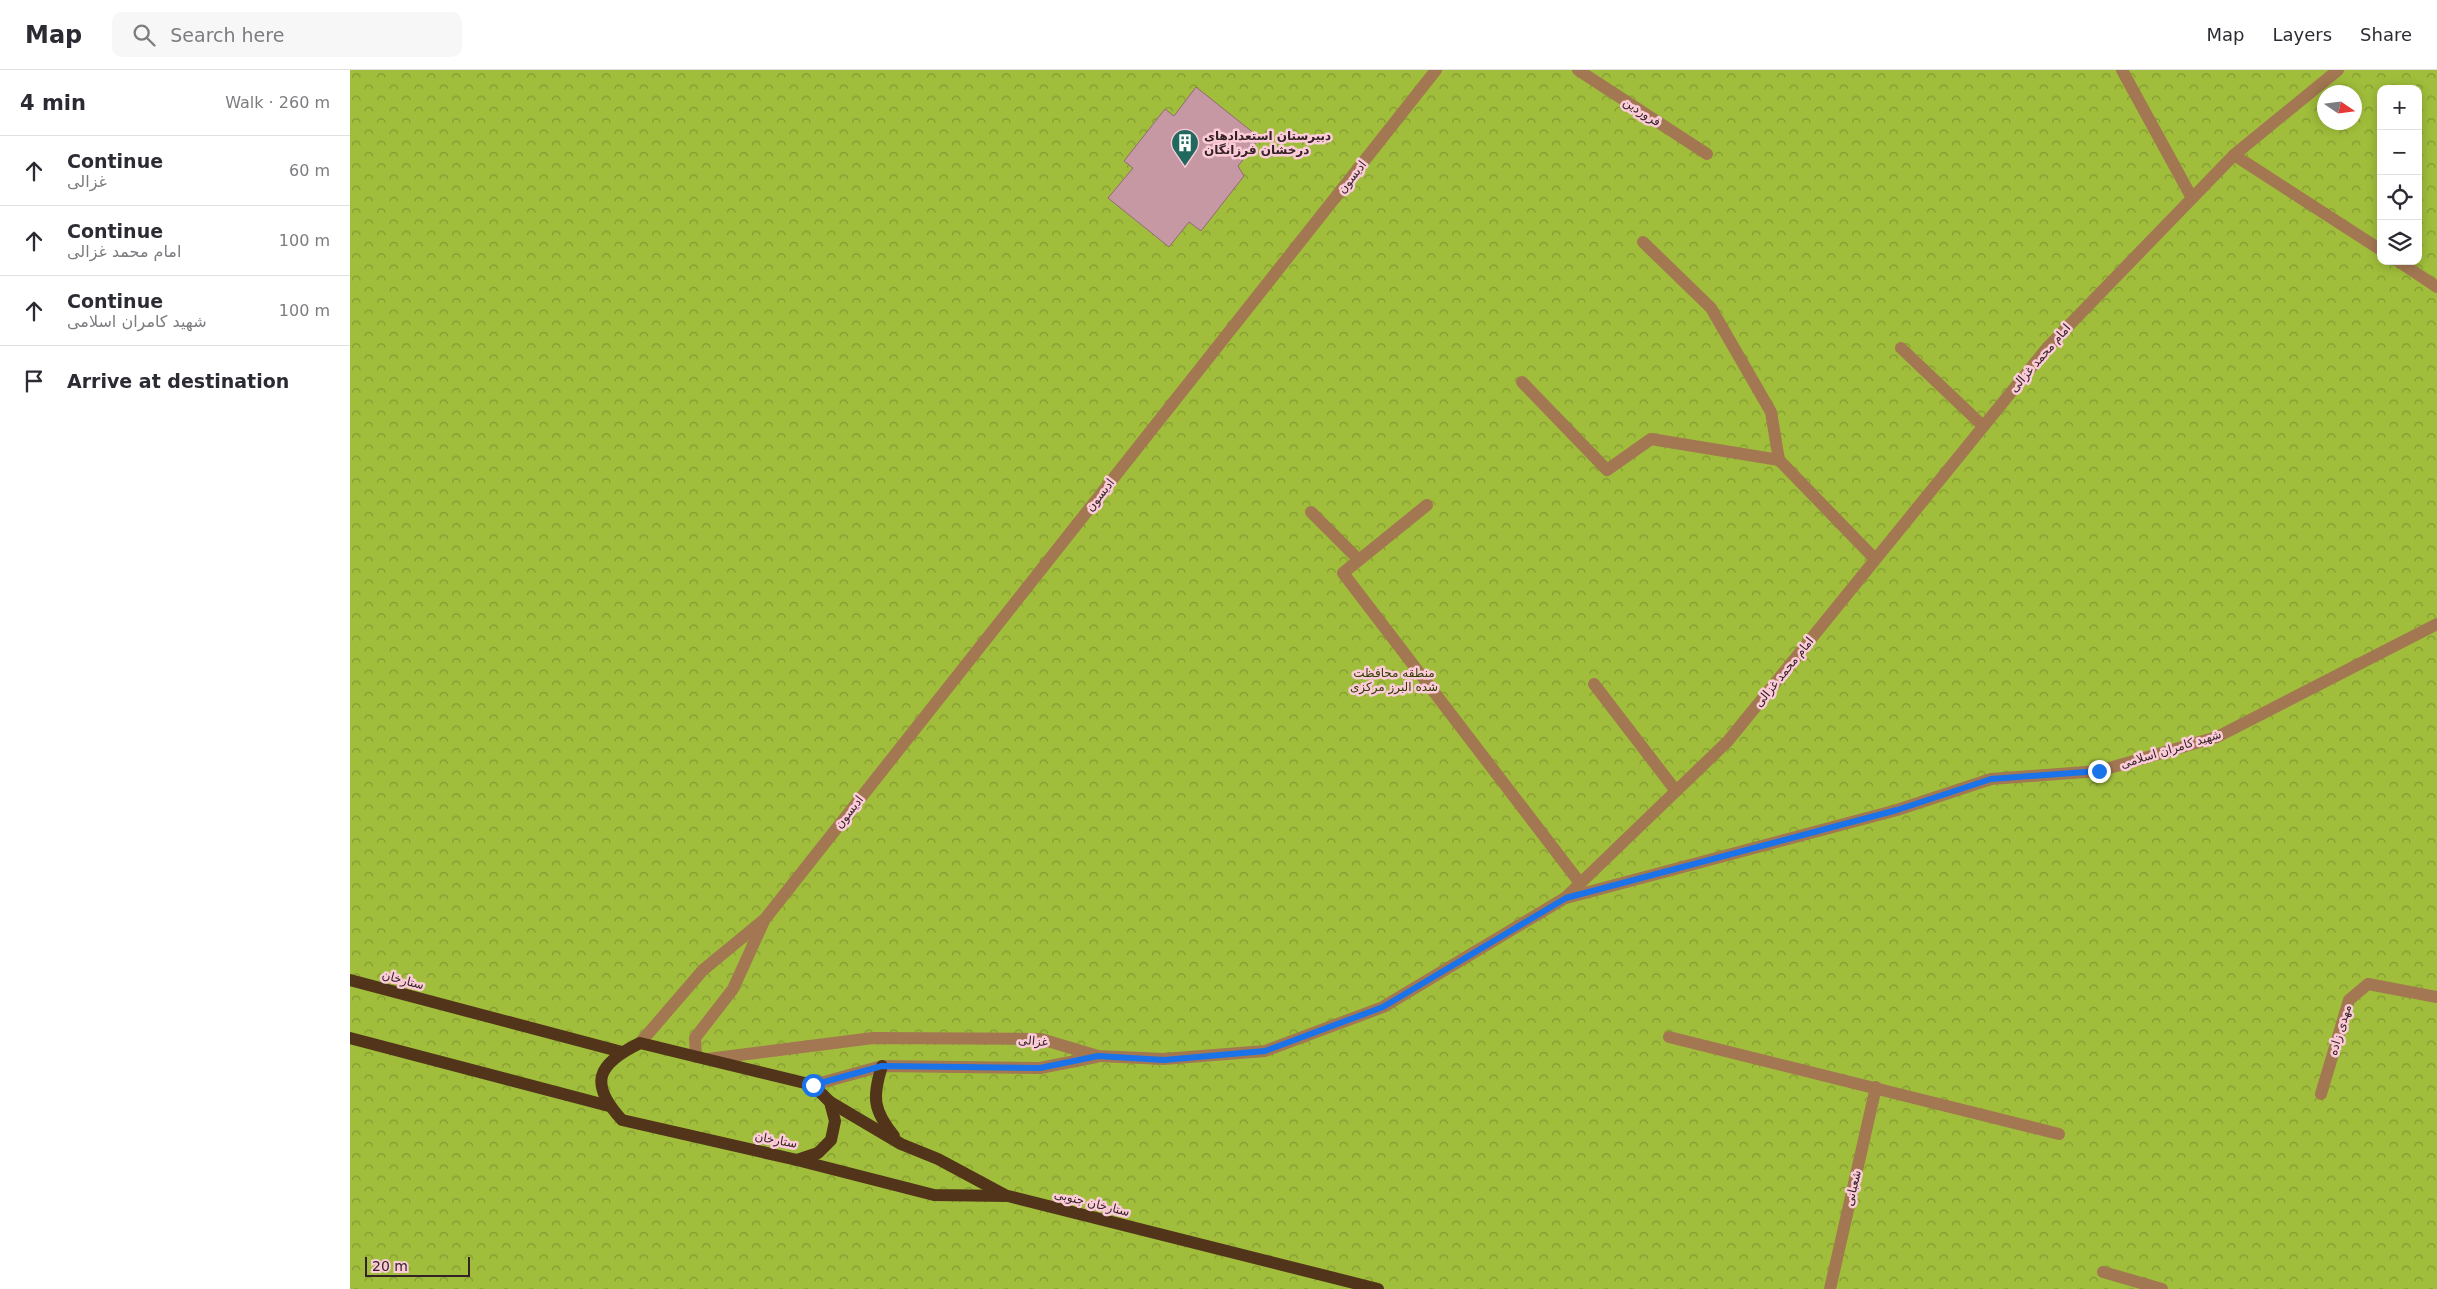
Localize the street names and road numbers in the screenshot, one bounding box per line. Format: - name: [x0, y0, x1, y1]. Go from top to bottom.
- street label: فروردین: [1620, 95, 1663, 130]
- street label: ادیسون: [1335, 158, 1370, 197]
- street label: امام محمد غزالی: [2007, 321, 2074, 396]
- street label: ادیسون: [1083, 476, 1118, 515]
- street label: امام محمد غزالی: [1752, 634, 1817, 710]
- street label: شهید کامران اسلامی: [2119, 727, 2223, 772]
- street label: ادیسون: [832, 793, 867, 832]
- street label: ستارخان: [380, 968, 426, 993]
- street label: مهدی زاده: [2326, 1003, 2355, 1057]
- street label: غزالی: [1017, 1033, 1048, 1050]
- street label: ستارخان: [753, 1129, 798, 1152]
- street label: شعبانی: [1842, 1169, 1864, 1207]
- street label: ستارخان جنوبی: [1053, 1187, 1131, 1220]

